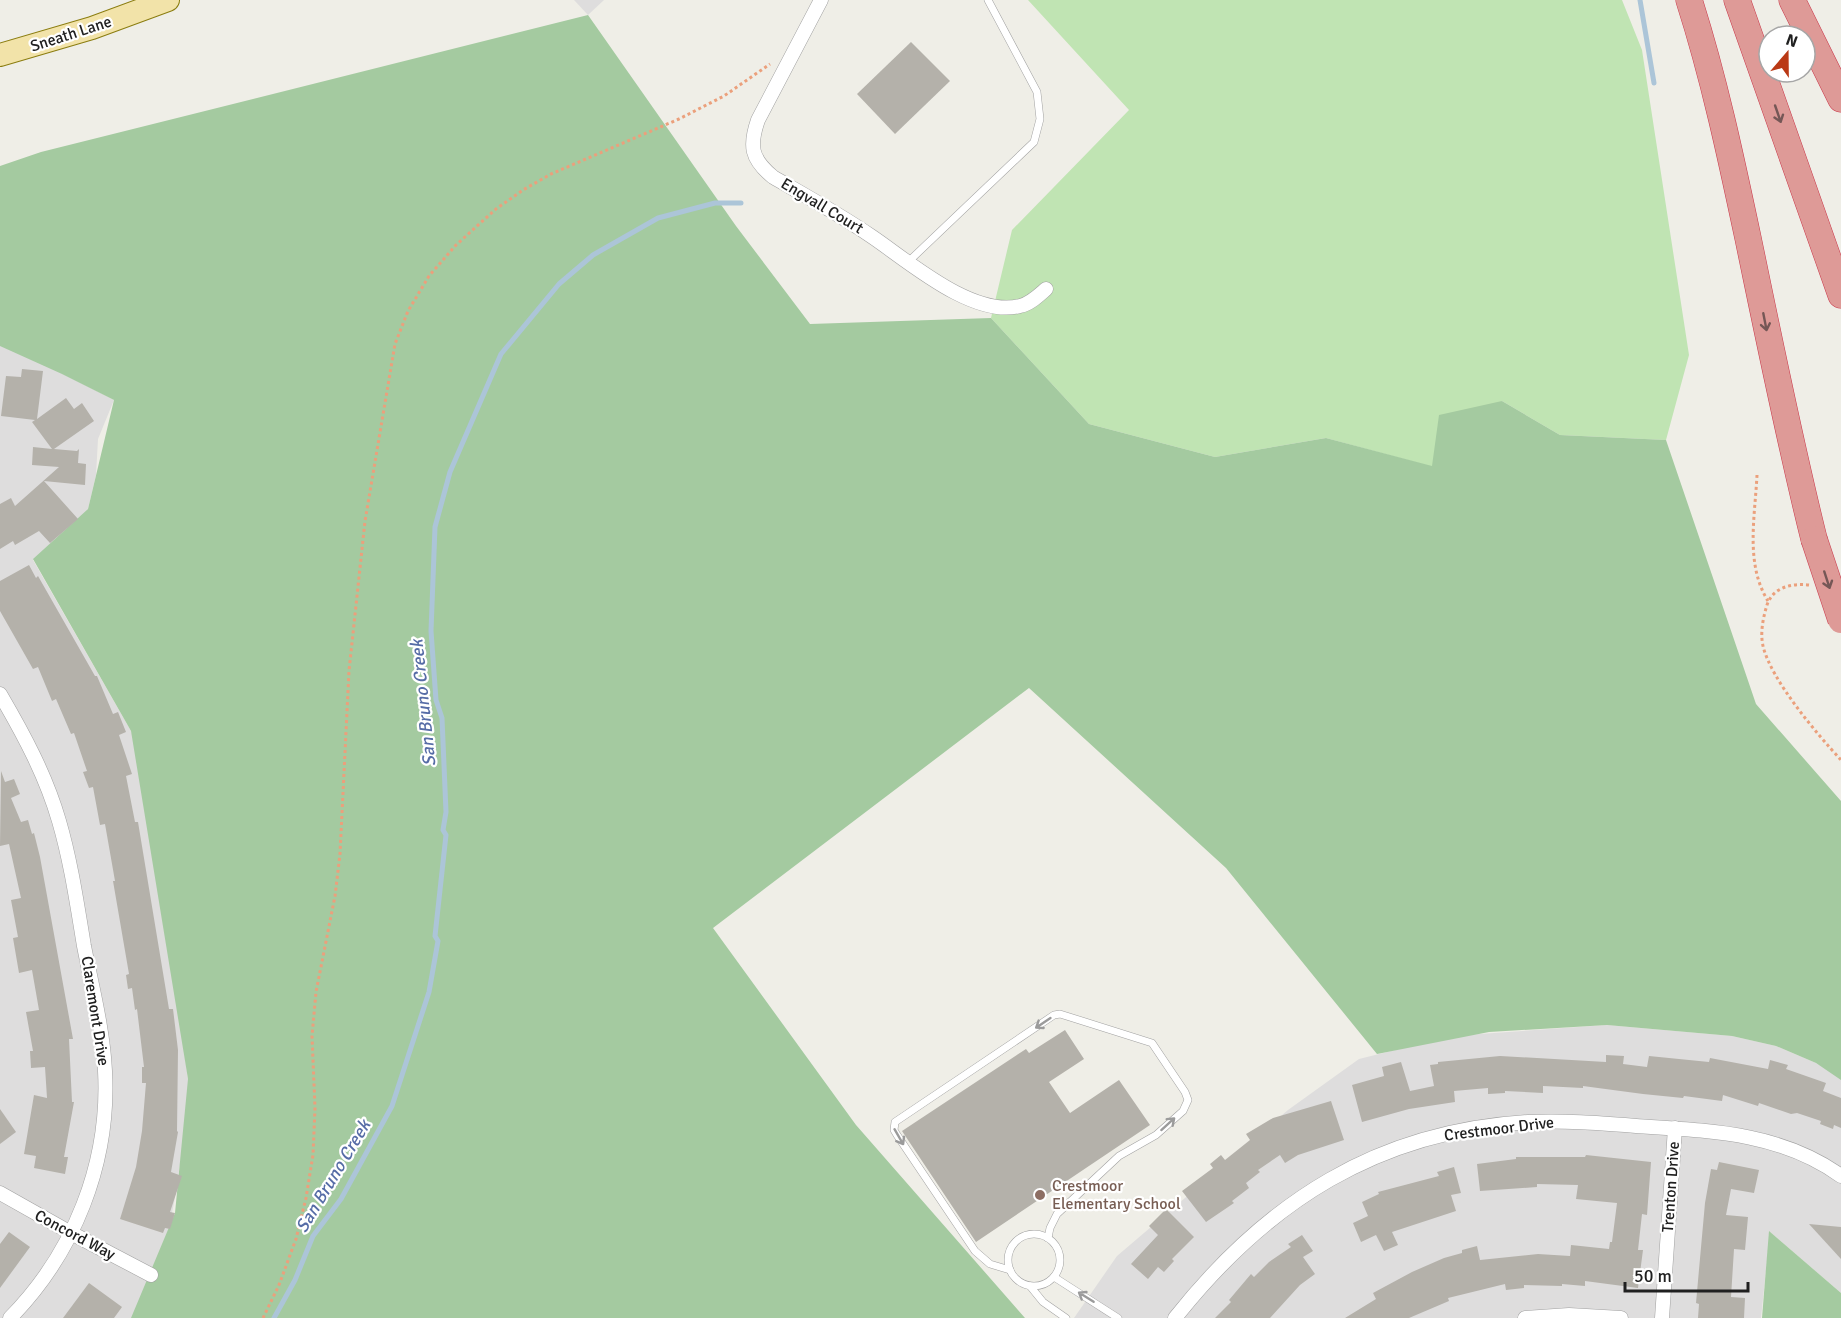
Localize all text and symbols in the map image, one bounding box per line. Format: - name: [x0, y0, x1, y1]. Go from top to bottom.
- street label: Sneath Lane: [28, 11, 114, 57]
- north arrow: [1757, 24, 1817, 84]
- text: N: [1783, 30, 1800, 52]
- one-way arrow: [1773, 105, 1784, 123]
- street label: Engvall Court: [777, 174, 867, 239]
- one-way arrow: [1760, 312, 1771, 332]
- one-way arrow: [1822, 570, 1833, 589]
- water label: San Bruno Creek: [405, 637, 441, 767]
- street label: Claremont Drive: [76, 955, 114, 1067]
- one-way arrow: [1034, 1016, 1051, 1029]
- street label: Crestmoor Drive: [1443, 1112, 1555, 1146]
- water label: San Bruno Creek: [291, 1114, 376, 1236]
- one-way arrow: [1160, 1117, 1175, 1131]
- one-way arrow: [893, 1128, 905, 1145]
- street label: Trenton Drive: [1658, 1141, 1684, 1233]
- place label: Crestmoor Elementary School: [1052, 1176, 1181, 1214]
- marker: Crestmoor Elementary School: [1033, 1188, 1047, 1202]
- street label: Concord Way: [31, 1205, 119, 1265]
- scale bar: [1625, 1255, 1748, 1293]
- text: 50 m: [1634, 1265, 1672, 1287]
- one-way arrow: [1078, 1291, 1095, 1304]

